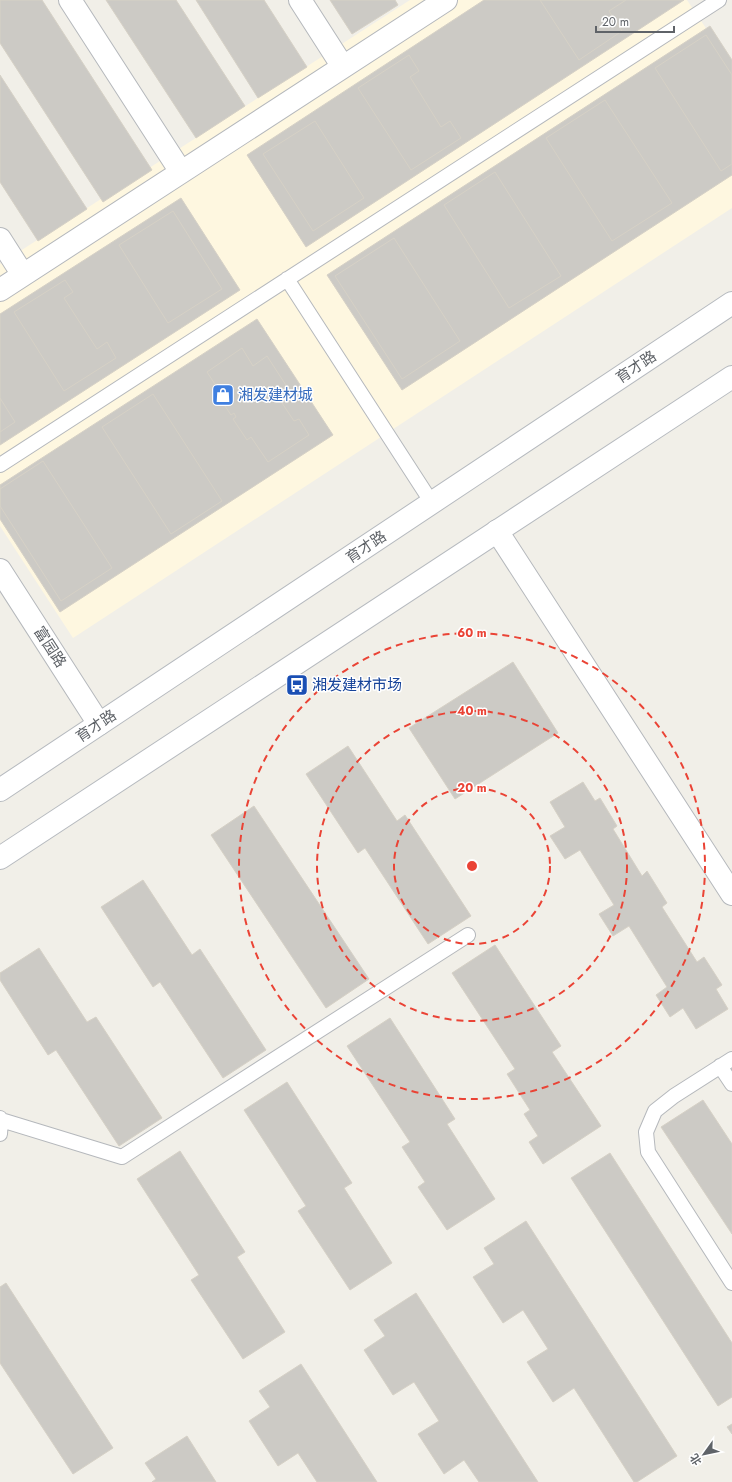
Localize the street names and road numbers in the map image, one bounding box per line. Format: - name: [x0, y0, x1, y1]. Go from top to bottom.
- street label: 育才路: [611, 345, 661, 389]
- street label: 育才路: [341, 525, 391, 569]
- street label: 富园路: [29, 622, 71, 672]
- street label: 育才路: [71, 704, 121, 748]

